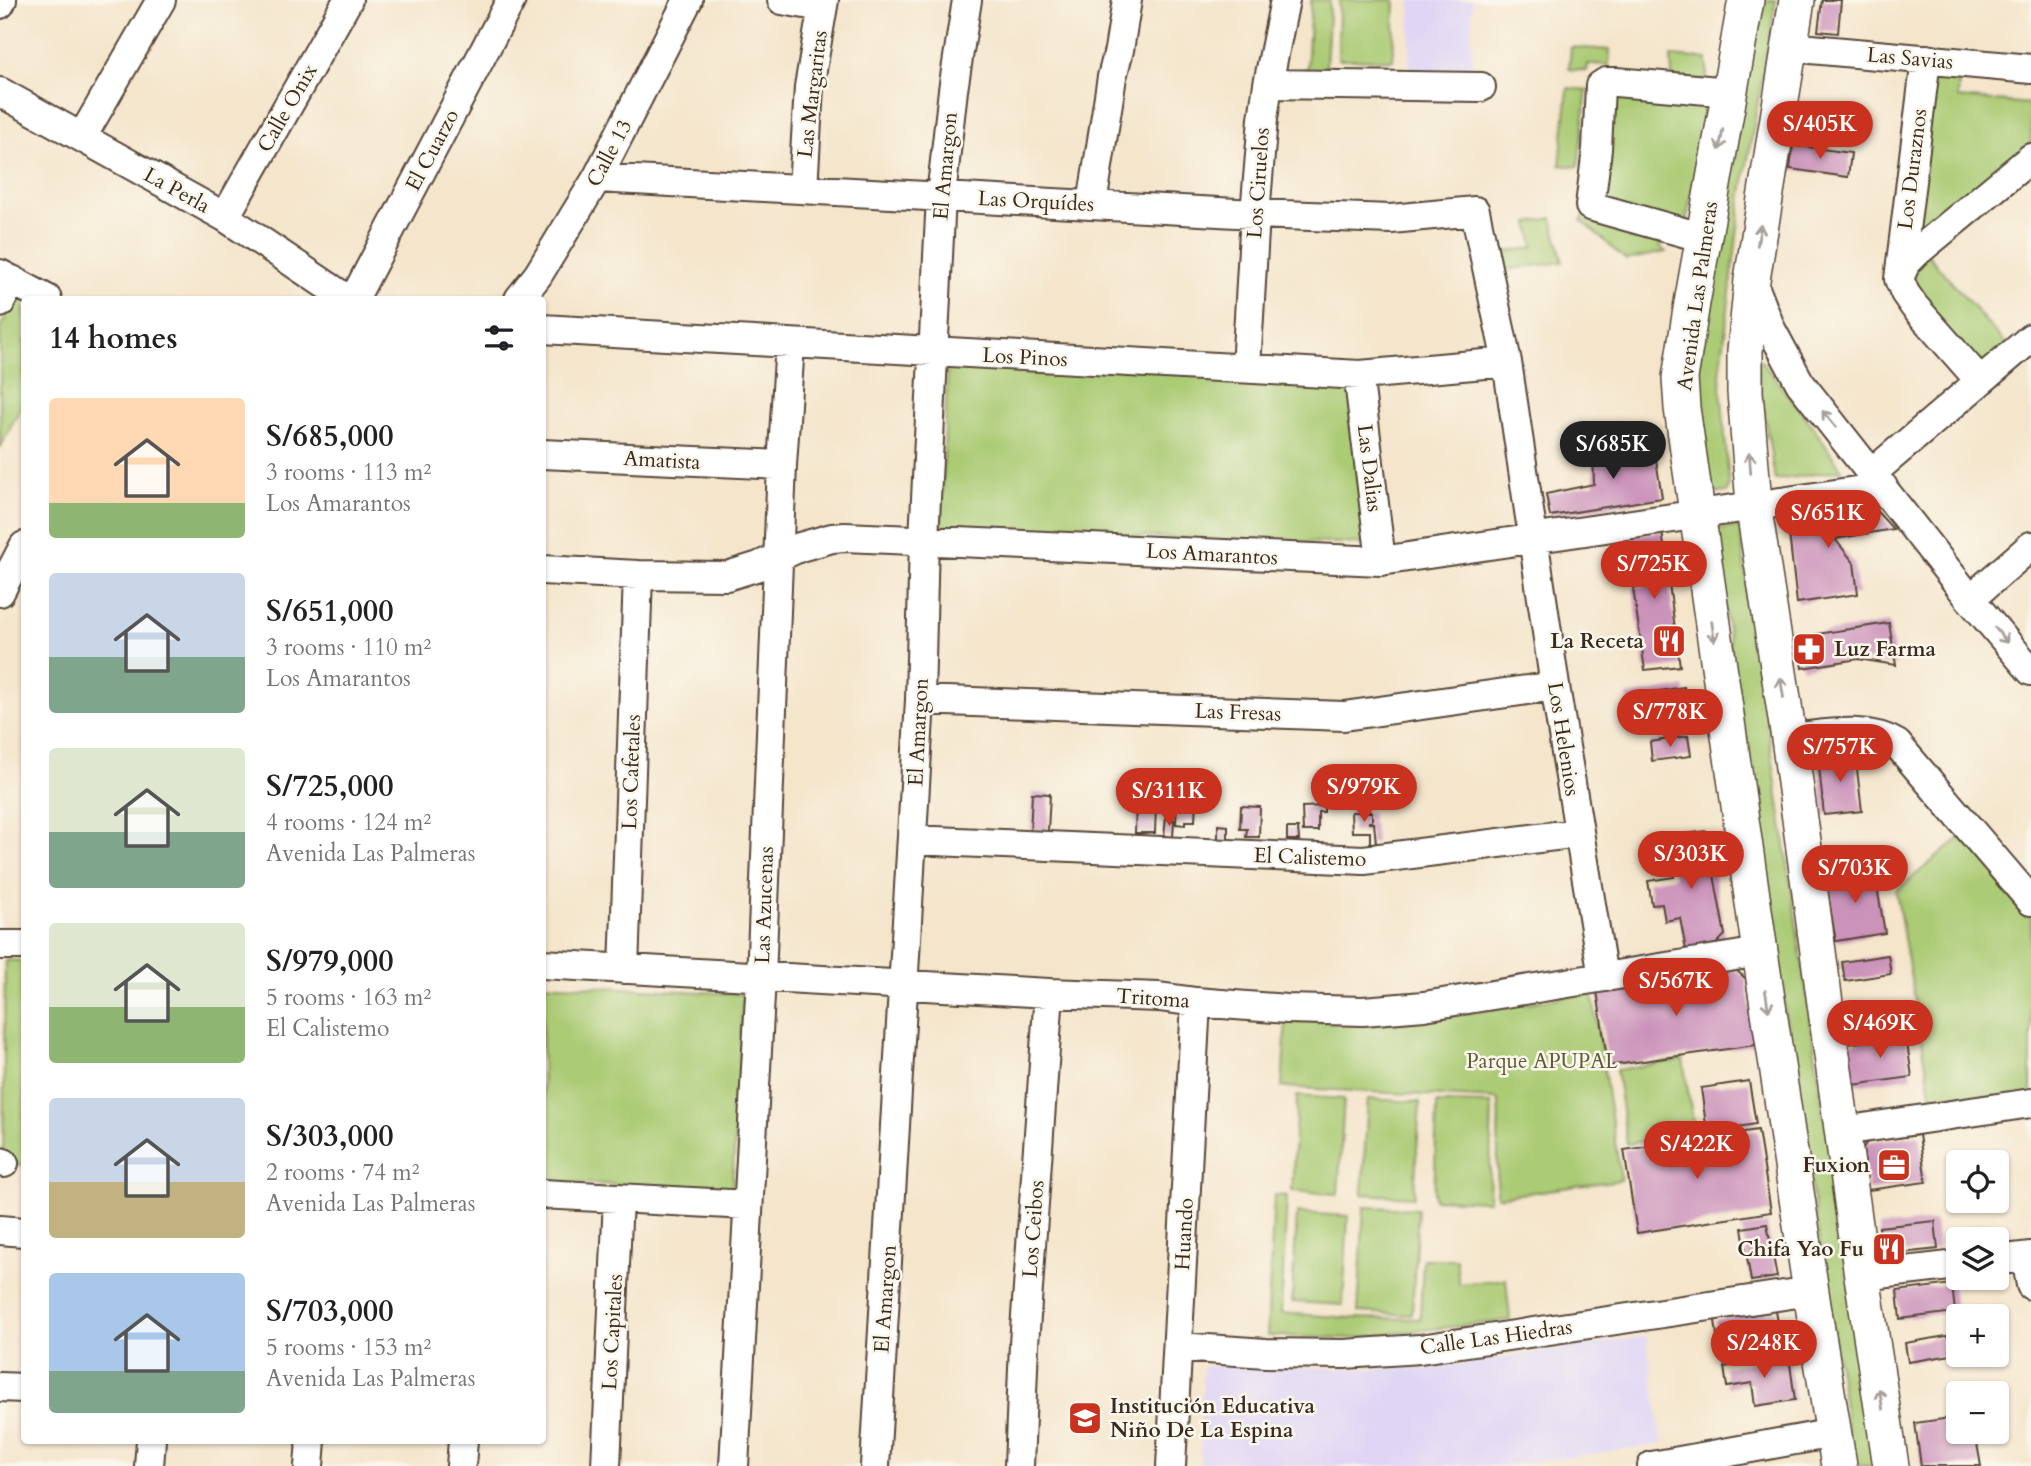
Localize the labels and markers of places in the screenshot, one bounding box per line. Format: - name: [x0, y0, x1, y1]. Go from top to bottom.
- pin: S/405K: [1763, 102, 1877, 161]
- pin: S/685K: [1556, 421, 1670, 481]
- pin: S/651K: [1771, 490, 1885, 550]
- pin: S/725K: [1597, 542, 1711, 601]
- restaurant icon: La Receta: [1650, 622, 1688, 660]
- place label: La Receta: [1550, 627, 1645, 656]
- pharmacy icon: Luz Farma: [1790, 630, 1828, 668]
- place label: Luz Farma: [1834, 635, 1936, 664]
- pin: S/778K: [1613, 690, 1727, 749]
- pin: S/757K: [1783, 724, 1897, 784]
- pin: S/979K: [1307, 764, 1421, 824]
- pin: S/311K: [1112, 768, 1226, 828]
- pin: S/303K: [1634, 832, 1748, 891]
- pin: S/703K: [1798, 846, 1912, 905]
- pin: S/567K: [1619, 958, 1733, 1018]
- pin: S/469K: [1823, 1000, 1937, 1060]
- pin: S/422K: [1640, 1122, 1754, 1181]
- office icon: Fuxion: [1875, 1146, 1913, 1184]
- place label: Fuxion: [1802, 1151, 1870, 1180]
- restaurant icon: Chifa Yao Fu: [1870, 1230, 1908, 1268]
- place label: Chifa Yao Fu: [1737, 1235, 1864, 1264]
- pin: S/248K: [1707, 1320, 1821, 1380]
- place label: Institución Educativa Niño De La Espina: [1110, 1392, 1315, 1445]
- school or university icon: Institución Educativa Niño De La Espina: [1066, 1399, 1104, 1437]

